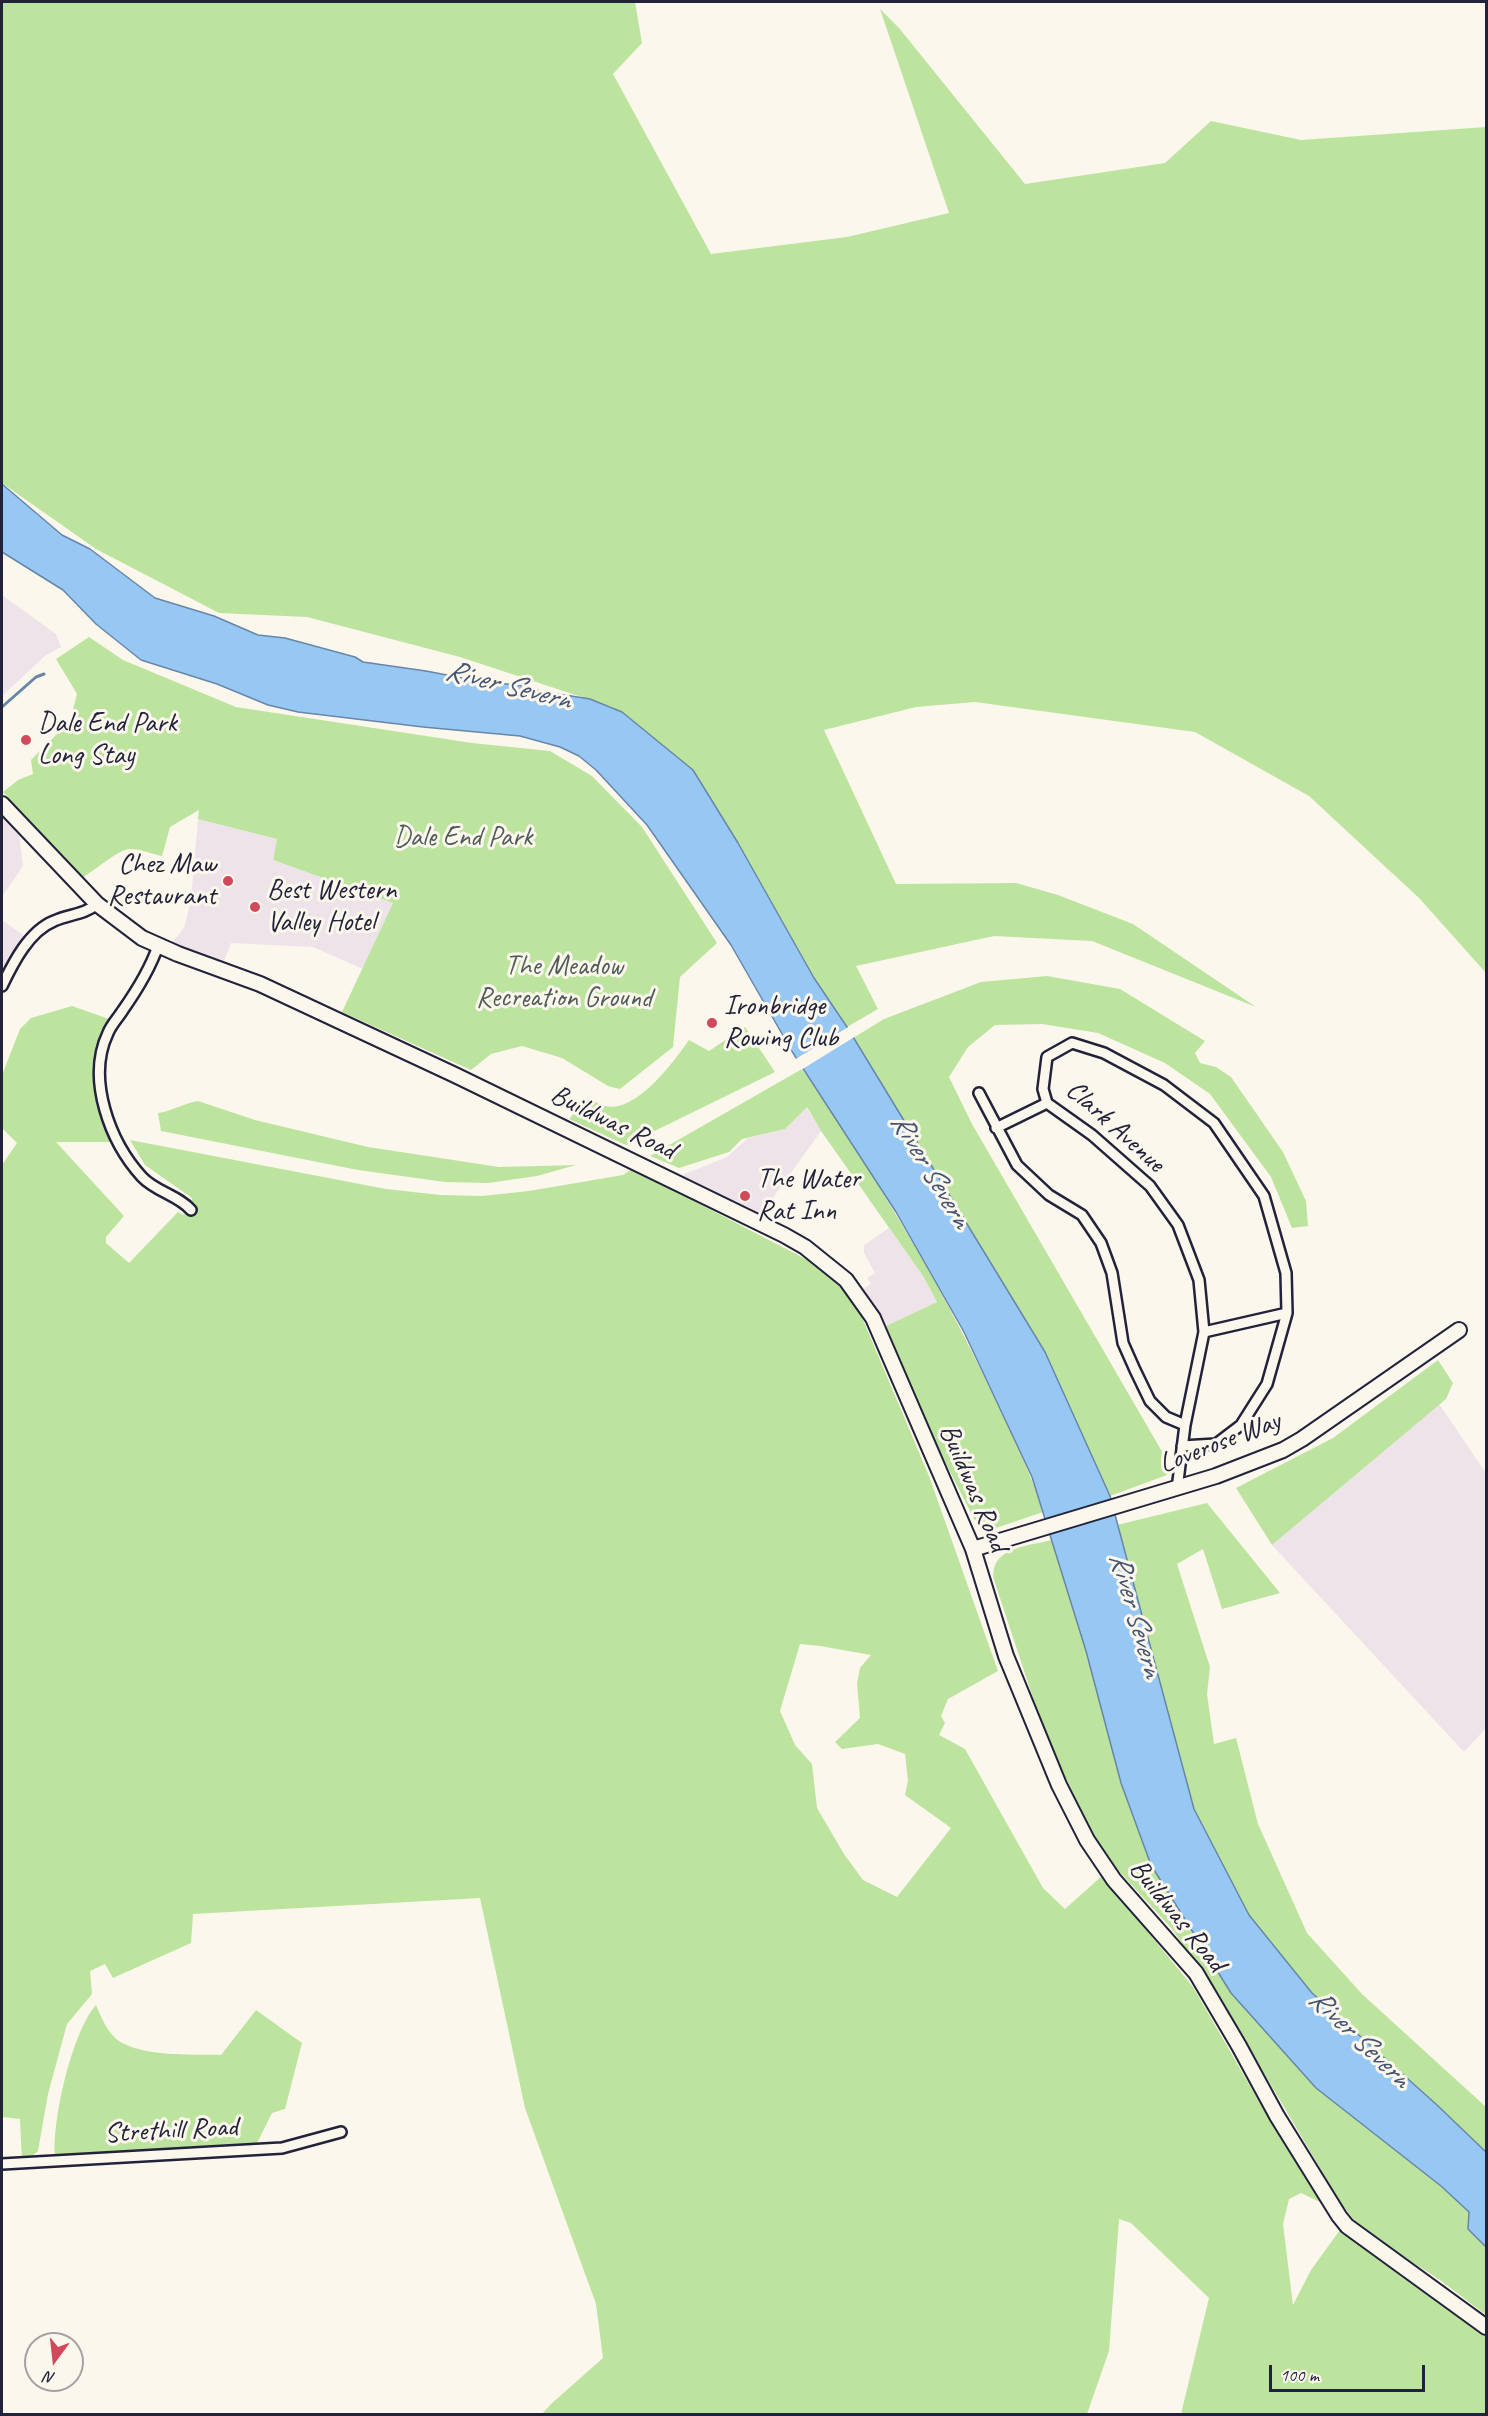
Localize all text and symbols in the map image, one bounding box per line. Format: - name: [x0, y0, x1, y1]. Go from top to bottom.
- water label: River Severn: [442, 653, 574, 719]
- place label: Dale End Park Long Stay: [38, 707, 177, 773]
- marker: Dale End Park Long Stay: [19, 733, 33, 747]
- park label: Dale End Park: [394, 821, 532, 855]
- place label: Chez Maw Restaurant: [108, 848, 216, 914]
- marker: Chez Maw Restaurant: [221, 874, 235, 888]
- place label: Best Western Valley Hotel: [267, 874, 396, 940]
- marker: Best Western Valley Hotel: [248, 900, 262, 914]
- park label: The Meadow Recreation Ground: [476, 950, 652, 1016]
- place label: Ironbridge Rowing Club: [724, 990, 838, 1056]
- marker: Ironbridge Rowing Club: [705, 1016, 719, 1030]
- street label: Clark Avenue: [1059, 1074, 1171, 1180]
- street label: Buildwas Road: [545, 1078, 681, 1168]
- water label: River Severn: [882, 1107, 978, 1235]
- place label: The Water Rat Inn: [757, 1163, 860, 1229]
- marker: The Water Rat Inn: [738, 1189, 752, 1203]
- street label: Loverose Way: [1155, 1405, 1285, 1481]
- street label: Buildwas Road: [931, 1419, 1015, 1557]
- water label: River Severn: [1100, 1549, 1170, 1681]
- street label: Buildwas Road: [1121, 1853, 1233, 1979]
- water label: River Severn: [1301, 1982, 1417, 2096]
- street label: Strethill Road: [104, 2111, 238, 2151]
- north arrow: [24, 2332, 84, 2392]
- scale bar: [1272, 2353, 1428, 2391]
- text: 100 m: [1280, 2364, 1319, 2386]
- text: N: [42, 2367, 57, 2388]

